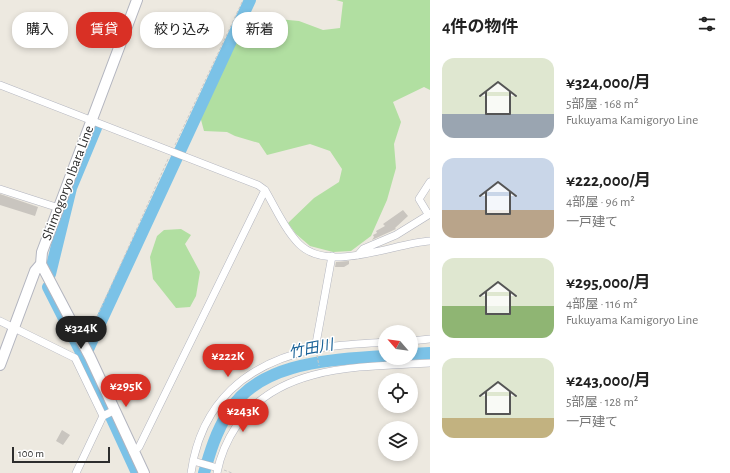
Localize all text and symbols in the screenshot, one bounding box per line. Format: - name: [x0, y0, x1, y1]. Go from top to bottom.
- chip: 購入: [12, 12, 68, 48]
- chip: 賃貸: [76, 12, 132, 48]
- chip: 絞り込み: [140, 12, 224, 48]
- chip: 新着: [232, 12, 288, 48]
- icon: filters: [696, 13, 718, 35]
- text: 4件の物件: [442, 18, 519, 35]
- icon: home: [474, 74, 522, 122]
- text: ¥324,000/月: [566, 74, 651, 91]
- text: 5部屋 · 168 m²: [566, 98, 639, 111]
- text: Fukuyama Kamigoryo Line: [566, 114, 698, 127]
- street label: Shimogoryo Ibara Line: [40, 124, 96, 242]
- text: ¥222,000/月: [566, 172, 651, 189]
- icon: home: [474, 174, 522, 222]
- text: 4部屋 · 96 m²: [566, 196, 635, 209]
- text: 一戸建て: [566, 216, 618, 229]
- icon: home: [474, 274, 522, 322]
- text: ¥295,000/月: [566, 274, 651, 291]
- text: 4部屋 · 116 m²: [566, 298, 638, 311]
- text: Fukuyama Kamigoryo Line: [566, 314, 698, 327]
- pin: ¥324K: [53, 316, 109, 350]
- text: ¥324K: [65, 322, 97, 335]
- north arrow: [378, 325, 418, 365]
- map controls: [378, 325, 418, 461]
- water label: 竹田川: [287, 336, 336, 361]
- pin: ¥222K: [200, 344, 256, 378]
- text: ¥222K: [212, 350, 244, 363]
- text: ¥243,000/月: [566, 372, 651, 389]
- button: locate: [378, 373, 418, 413]
- pin: ¥295K: [98, 374, 154, 408]
- icon: home: [474, 374, 522, 422]
- text: ¥295K: [110, 380, 142, 393]
- text: 5部屋 · 128 m²: [566, 396, 638, 409]
- pin: ¥243K: [215, 399, 271, 433]
- text: ¥243K: [227, 405, 259, 418]
- text: 一戸建て: [566, 416, 618, 429]
- button: layers: [378, 421, 418, 461]
- scale bar: [12, 445, 110, 464]
- text: 100 m: [18, 448, 44, 459]

